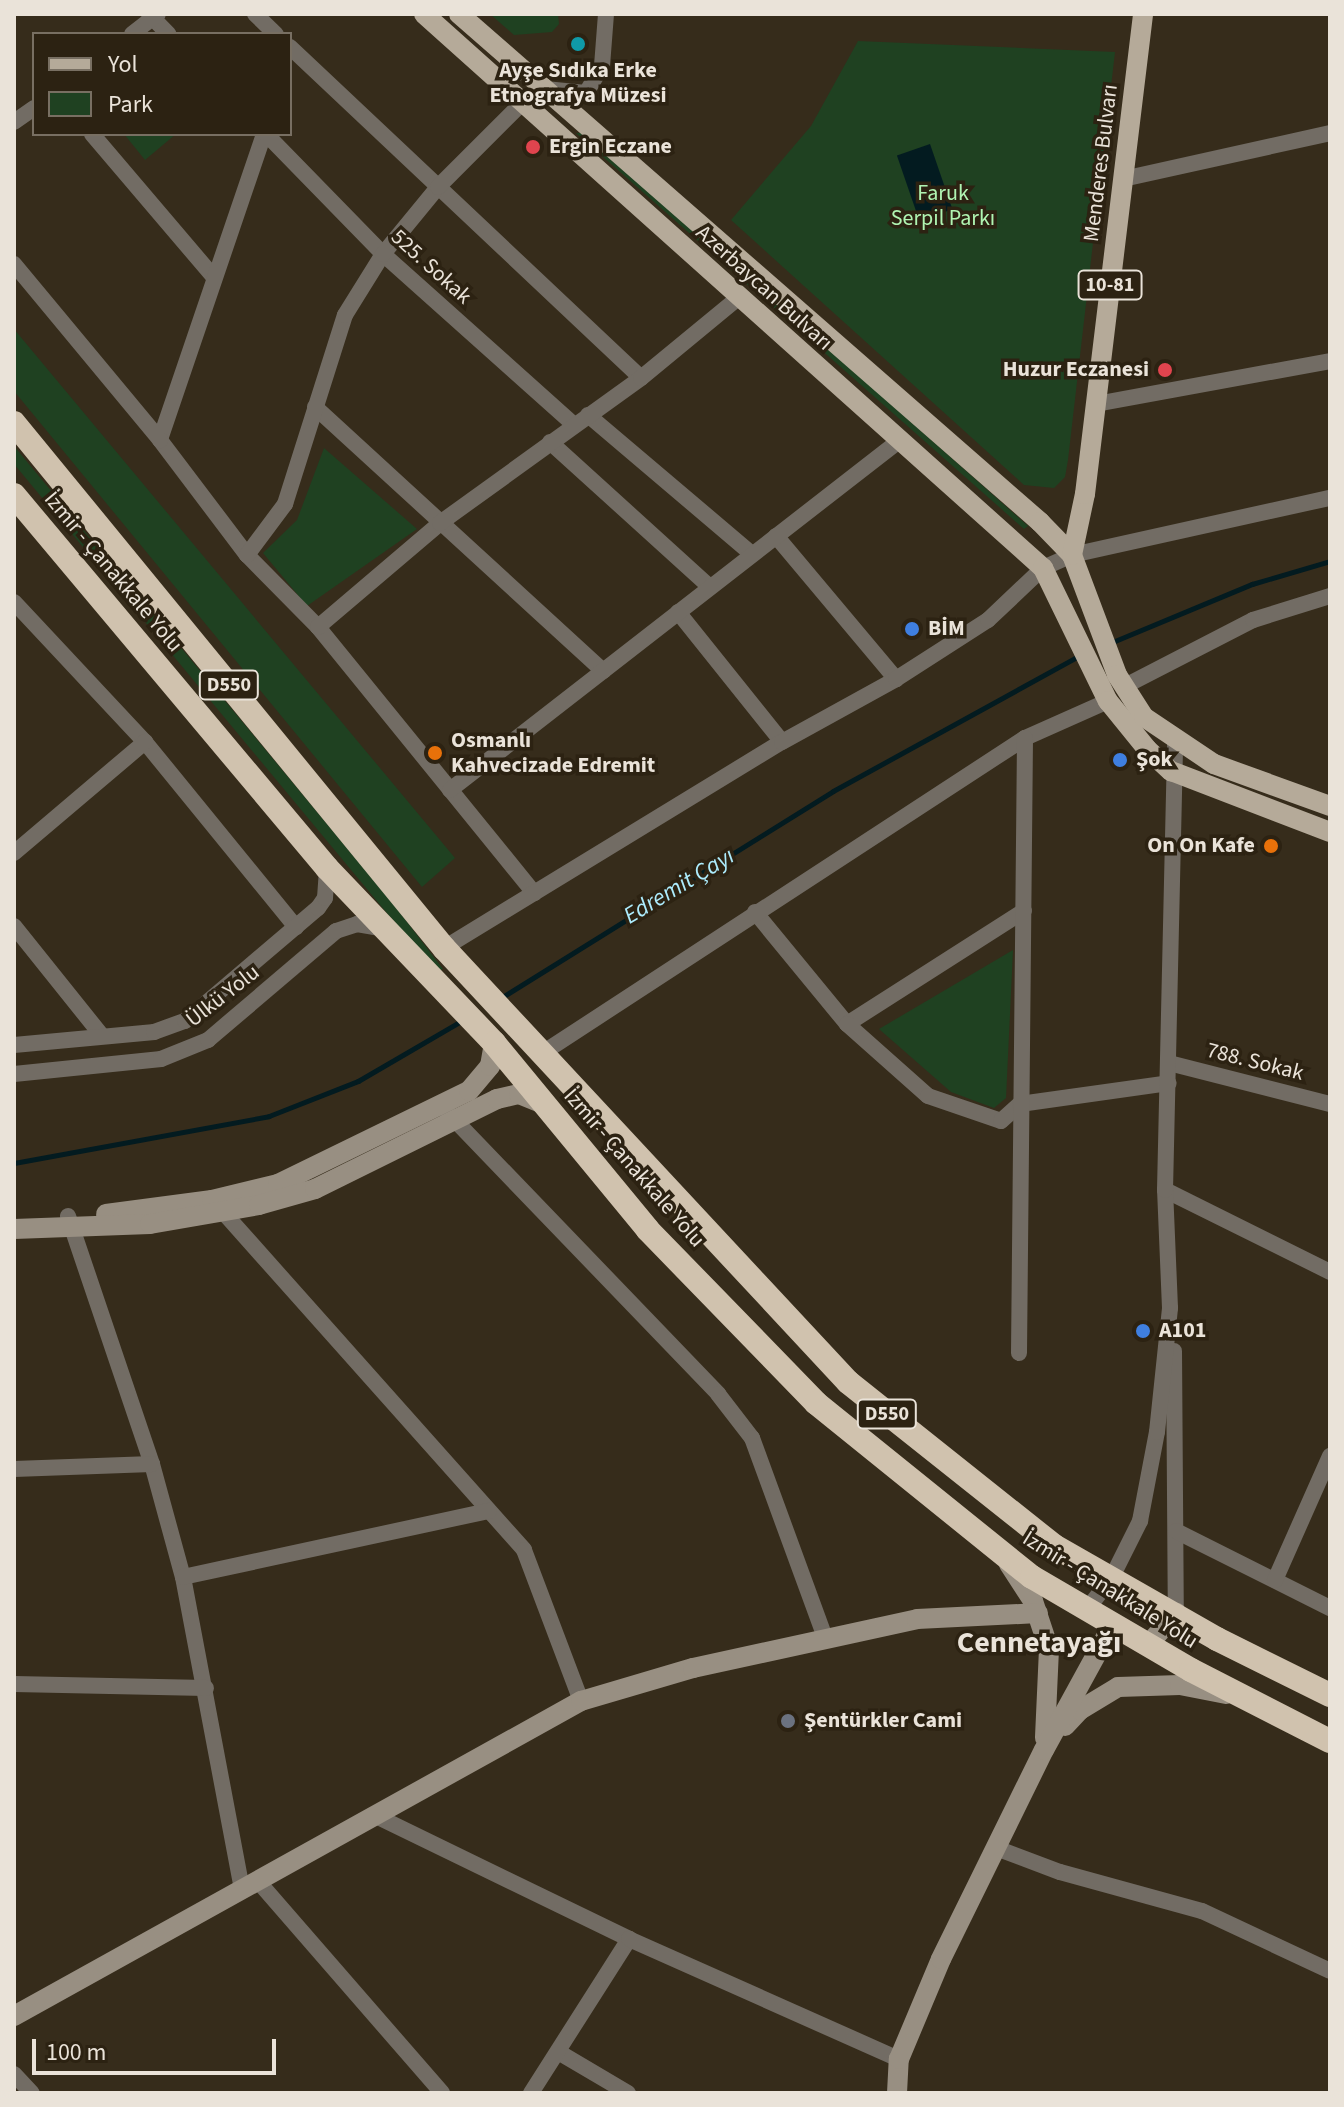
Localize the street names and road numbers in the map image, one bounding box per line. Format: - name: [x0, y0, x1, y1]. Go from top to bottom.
- street label: Menderes Bulvarı: [1078, 83, 1124, 243]
- street label: Azerbaycan Bulvarı: [690, 220, 838, 356]
- street label: 525. Sokak: [385, 224, 477, 310]
- road number: 10-81: [1076, 269, 1144, 301]
- street label: İzmir - Çanakkale Yolu: [38, 486, 188, 658]
- road number: D550: [197, 669, 261, 701]
- street label: Ülkü Yolu: [181, 959, 265, 1033]
- street label: 788. Sokak: [1204, 1037, 1306, 1087]
- street label: İzmir - Çanakkale Yolu: [558, 1083, 710, 1253]
- road number: D550: [855, 1398, 919, 1430]
- street label: İzmir - Çanakkale Yolu: [1018, 1525, 1202, 1655]

